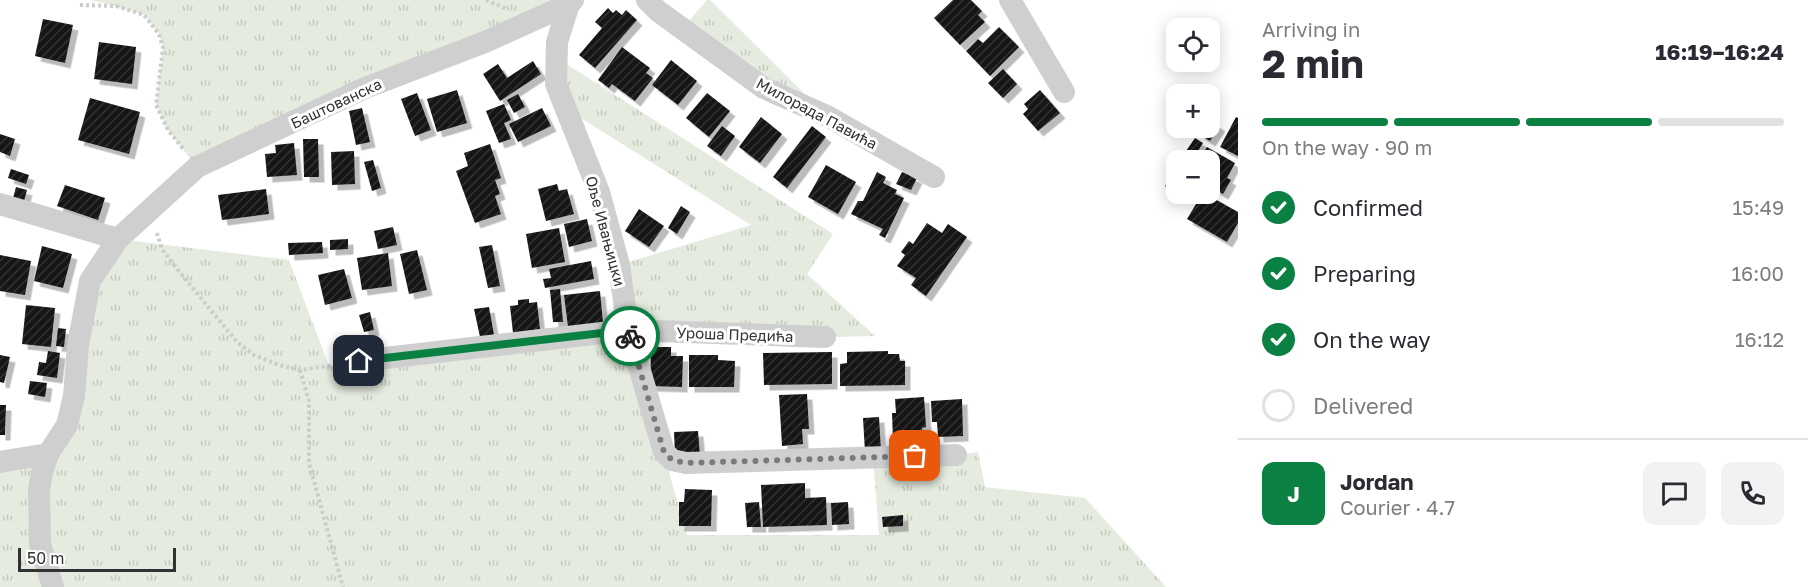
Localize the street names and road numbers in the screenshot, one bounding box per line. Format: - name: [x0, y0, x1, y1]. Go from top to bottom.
- street label: Баштованска: [288, 74, 384, 132]
- street label: Милорада Павића: [754, 74, 880, 152]
- street label: Оље Ивањицки: [583, 174, 629, 288]
- street label: Уроша Предића: [676, 323, 794, 345]

